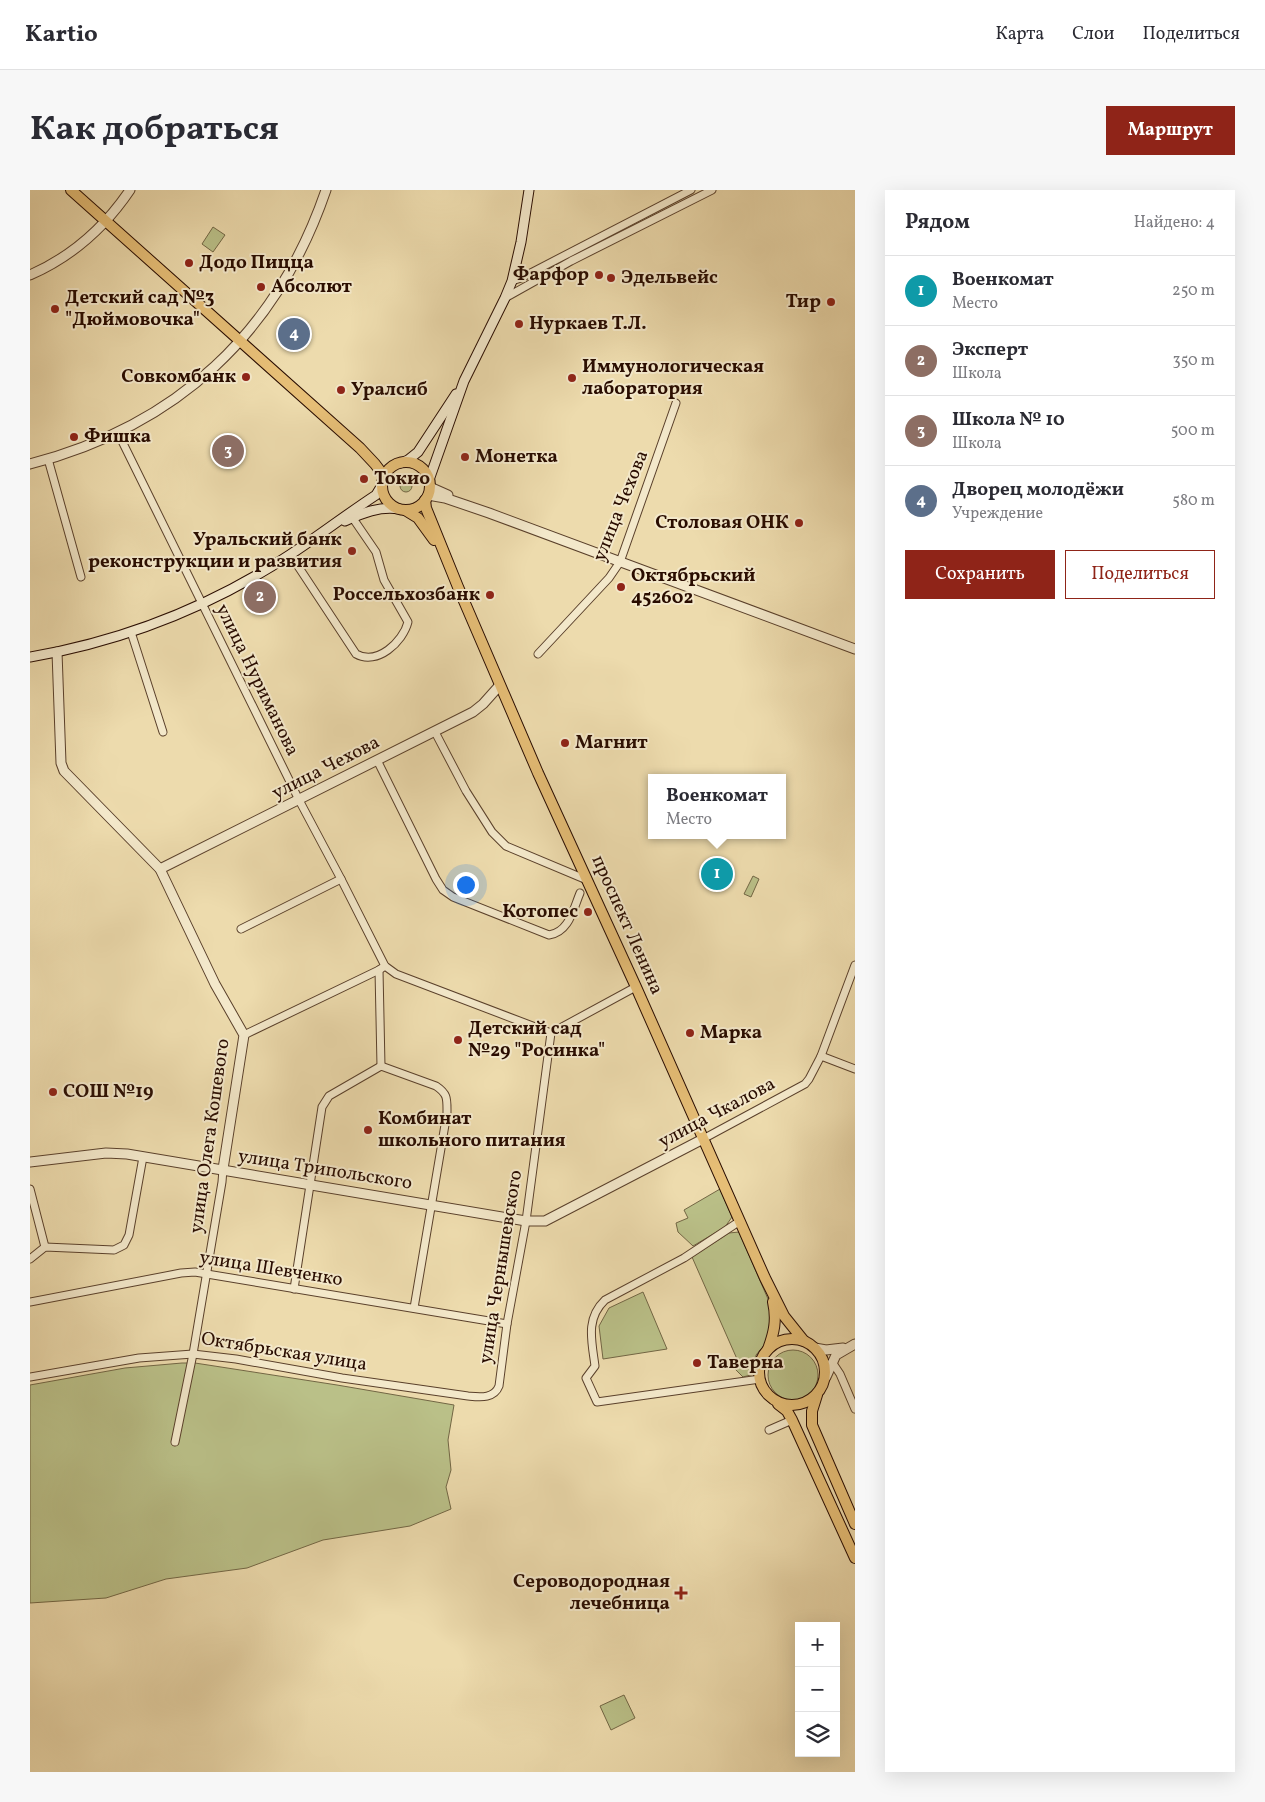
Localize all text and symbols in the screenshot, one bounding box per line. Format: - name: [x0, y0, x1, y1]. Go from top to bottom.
- text: Kartio: [25, 18, 98, 52]
- text: Карта: [996, 22, 1044, 47]
- text: Слои: [1072, 22, 1114, 47]
- text: Поделиться: [1142, 22, 1240, 47]
- text: Как добраться: [30, 106, 279, 154]
- button: Маршрут: [1106, 106, 1235, 155]
- text: Рядом: [905, 208, 970, 237]
- text: Найдено: 4: [1134, 212, 1215, 234]
- place label: Додо Пицца: [199, 250, 314, 276]
- marker: Додо Пицца: [183, 257, 195, 269]
- place label: Фарфор: [513, 262, 589, 288]
- place label: Эдельвейс: [621, 265, 718, 291]
- text: Военкомат: [952, 267, 1054, 293]
- marker: Фарфор: [593, 269, 605, 281]
- marker: Эдельвейс: [605, 272, 617, 284]
- place label: Абсолют: [271, 274, 353, 300]
- text: 1: [918, 280, 924, 302]
- text: 250 m: [1172, 280, 1215, 302]
- marker: Абсолют: [255, 281, 267, 293]
- place label: Детский сад №3 "Дюймовочка": [65, 285, 214, 333]
- place label: Тир: [786, 289, 821, 315]
- text: Место: [952, 293, 998, 315]
- marker: Тир: [825, 296, 837, 308]
- marker: Детский сад №3 "Дюймовочка": [49, 303, 61, 315]
- place label: Нуркаев Т.Л.: [529, 311, 647, 337]
- pin: 4: [278, 315, 310, 353]
- marker: Нуркаев Т.Л.: [513, 318, 525, 330]
- text: Эксперт: [952, 337, 1028, 363]
- text: 2: [917, 350, 925, 372]
- text: 350 m: [1172, 350, 1215, 372]
- place label: Иммунологическая лаборатория: [582, 354, 764, 402]
- text: Школа: [952, 363, 1002, 385]
- place label: Совкомбанк: [121, 364, 237, 390]
- marker: Совкомбанк: [240, 371, 252, 383]
- marker: Иммунологическая лаборатория: [566, 372, 578, 384]
- place label: Уралсиб: [351, 377, 428, 403]
- marker: Уралсиб: [335, 384, 347, 396]
- text: Школа № 10: [952, 407, 1065, 433]
- text: 3: [917, 420, 925, 442]
- text: 500 m: [1171, 420, 1215, 442]
- place label: Фишка: [84, 424, 151, 450]
- marker: Фишка: [68, 431, 80, 443]
- pin: 3: [212, 432, 244, 470]
- text: Школа: [952, 433, 1002, 455]
- place label: Монетка: [475, 444, 558, 470]
- street label: улица Чехова: [587, 447, 655, 565]
- marker: Монетка: [459, 451, 471, 463]
- place label: Токио: [374, 466, 430, 492]
- marker: Токио: [358, 473, 370, 485]
- text: Дворец молодёжи: [952, 477, 1124, 503]
- text: 4: [916, 490, 926, 512]
- text: 580 m: [1172, 490, 1215, 512]
- text: Учреждение: [952, 503, 1043, 525]
- place label: Столовая ОНК: [655, 510, 789, 536]
- marker: Столовая ОНК: [793, 517, 805, 529]
- place label: Уральский банк реконструкции и развития: [88, 527, 343, 575]
- marker: Уральский банк реконструкции и развития: [346, 545, 358, 557]
- button: Сохранить: [905, 550, 1055, 599]
- button: Поделиться: [1065, 550, 1215, 599]
- place label: Октябрьский 452602: [631, 563, 755, 611]
- pin: 2: [244, 578, 276, 616]
- marker: Октябрьский 452602: [615, 581, 627, 593]
- place label: Россельхозбанк: [333, 582, 481, 608]
- marker: Россельхозбанк: [484, 589, 496, 601]
- street label: улица Нуриманова: [209, 600, 305, 760]
- street label: улица Чехова: [268, 730, 384, 806]
- place label: Магнит: [575, 730, 648, 756]
- marker: Магнит: [559, 737, 571, 749]
- popup: [648, 774, 786, 839]
- text: Военкомат: [666, 783, 768, 809]
- text: Место: [666, 809, 712, 831]
- street label: проспект Ленина: [585, 851, 669, 999]
- pin: 1: [701, 855, 733, 893]
- your location: [453, 872, 479, 898]
- place label: Котопес: [502, 899, 578, 925]
- marker: Котопес: [582, 906, 594, 918]
- place label: Детский сад №29 "Росинка": [468, 1016, 605, 1064]
- place label: Марка: [700, 1020, 762, 1046]
- marker: Марка: [684, 1027, 696, 1039]
- marker: Детский сад №29 "Росинка": [452, 1034, 464, 1046]
- street label: улица Олега Кошевого: [183, 1037, 237, 1235]
- street label: улица Чкалова: [654, 1071, 780, 1155]
- place label: СОШ №19: [63, 1079, 154, 1105]
- marker: СОШ №19: [47, 1086, 59, 1098]
- place label: Комбинат школьного питания: [378, 1106, 566, 1154]
- marker: Комбинат школьного питания: [362, 1124, 374, 1136]
- street label: улица Трипольского: [236, 1143, 414, 1197]
- street label: улица Чернышевского: [473, 1168, 529, 1366]
- street label: улица Шевченко: [198, 1245, 344, 1293]
- street label: Октябрьская улица: [199, 1326, 369, 1378]
- place label: Таверна: [707, 1350, 784, 1376]
- marker: Таверна: [691, 1357, 703, 1369]
- place label: Сероводородная лечебница: [513, 1569, 670, 1617]
- marker: Сероводородная лечебница: [674, 1586, 688, 1600]
- map controls: [795, 1622, 840, 1757]
- button: +: [795, 1622, 840, 1667]
- button: −: [795, 1667, 840, 1712]
- button: layers: [795, 1712, 840, 1757]

